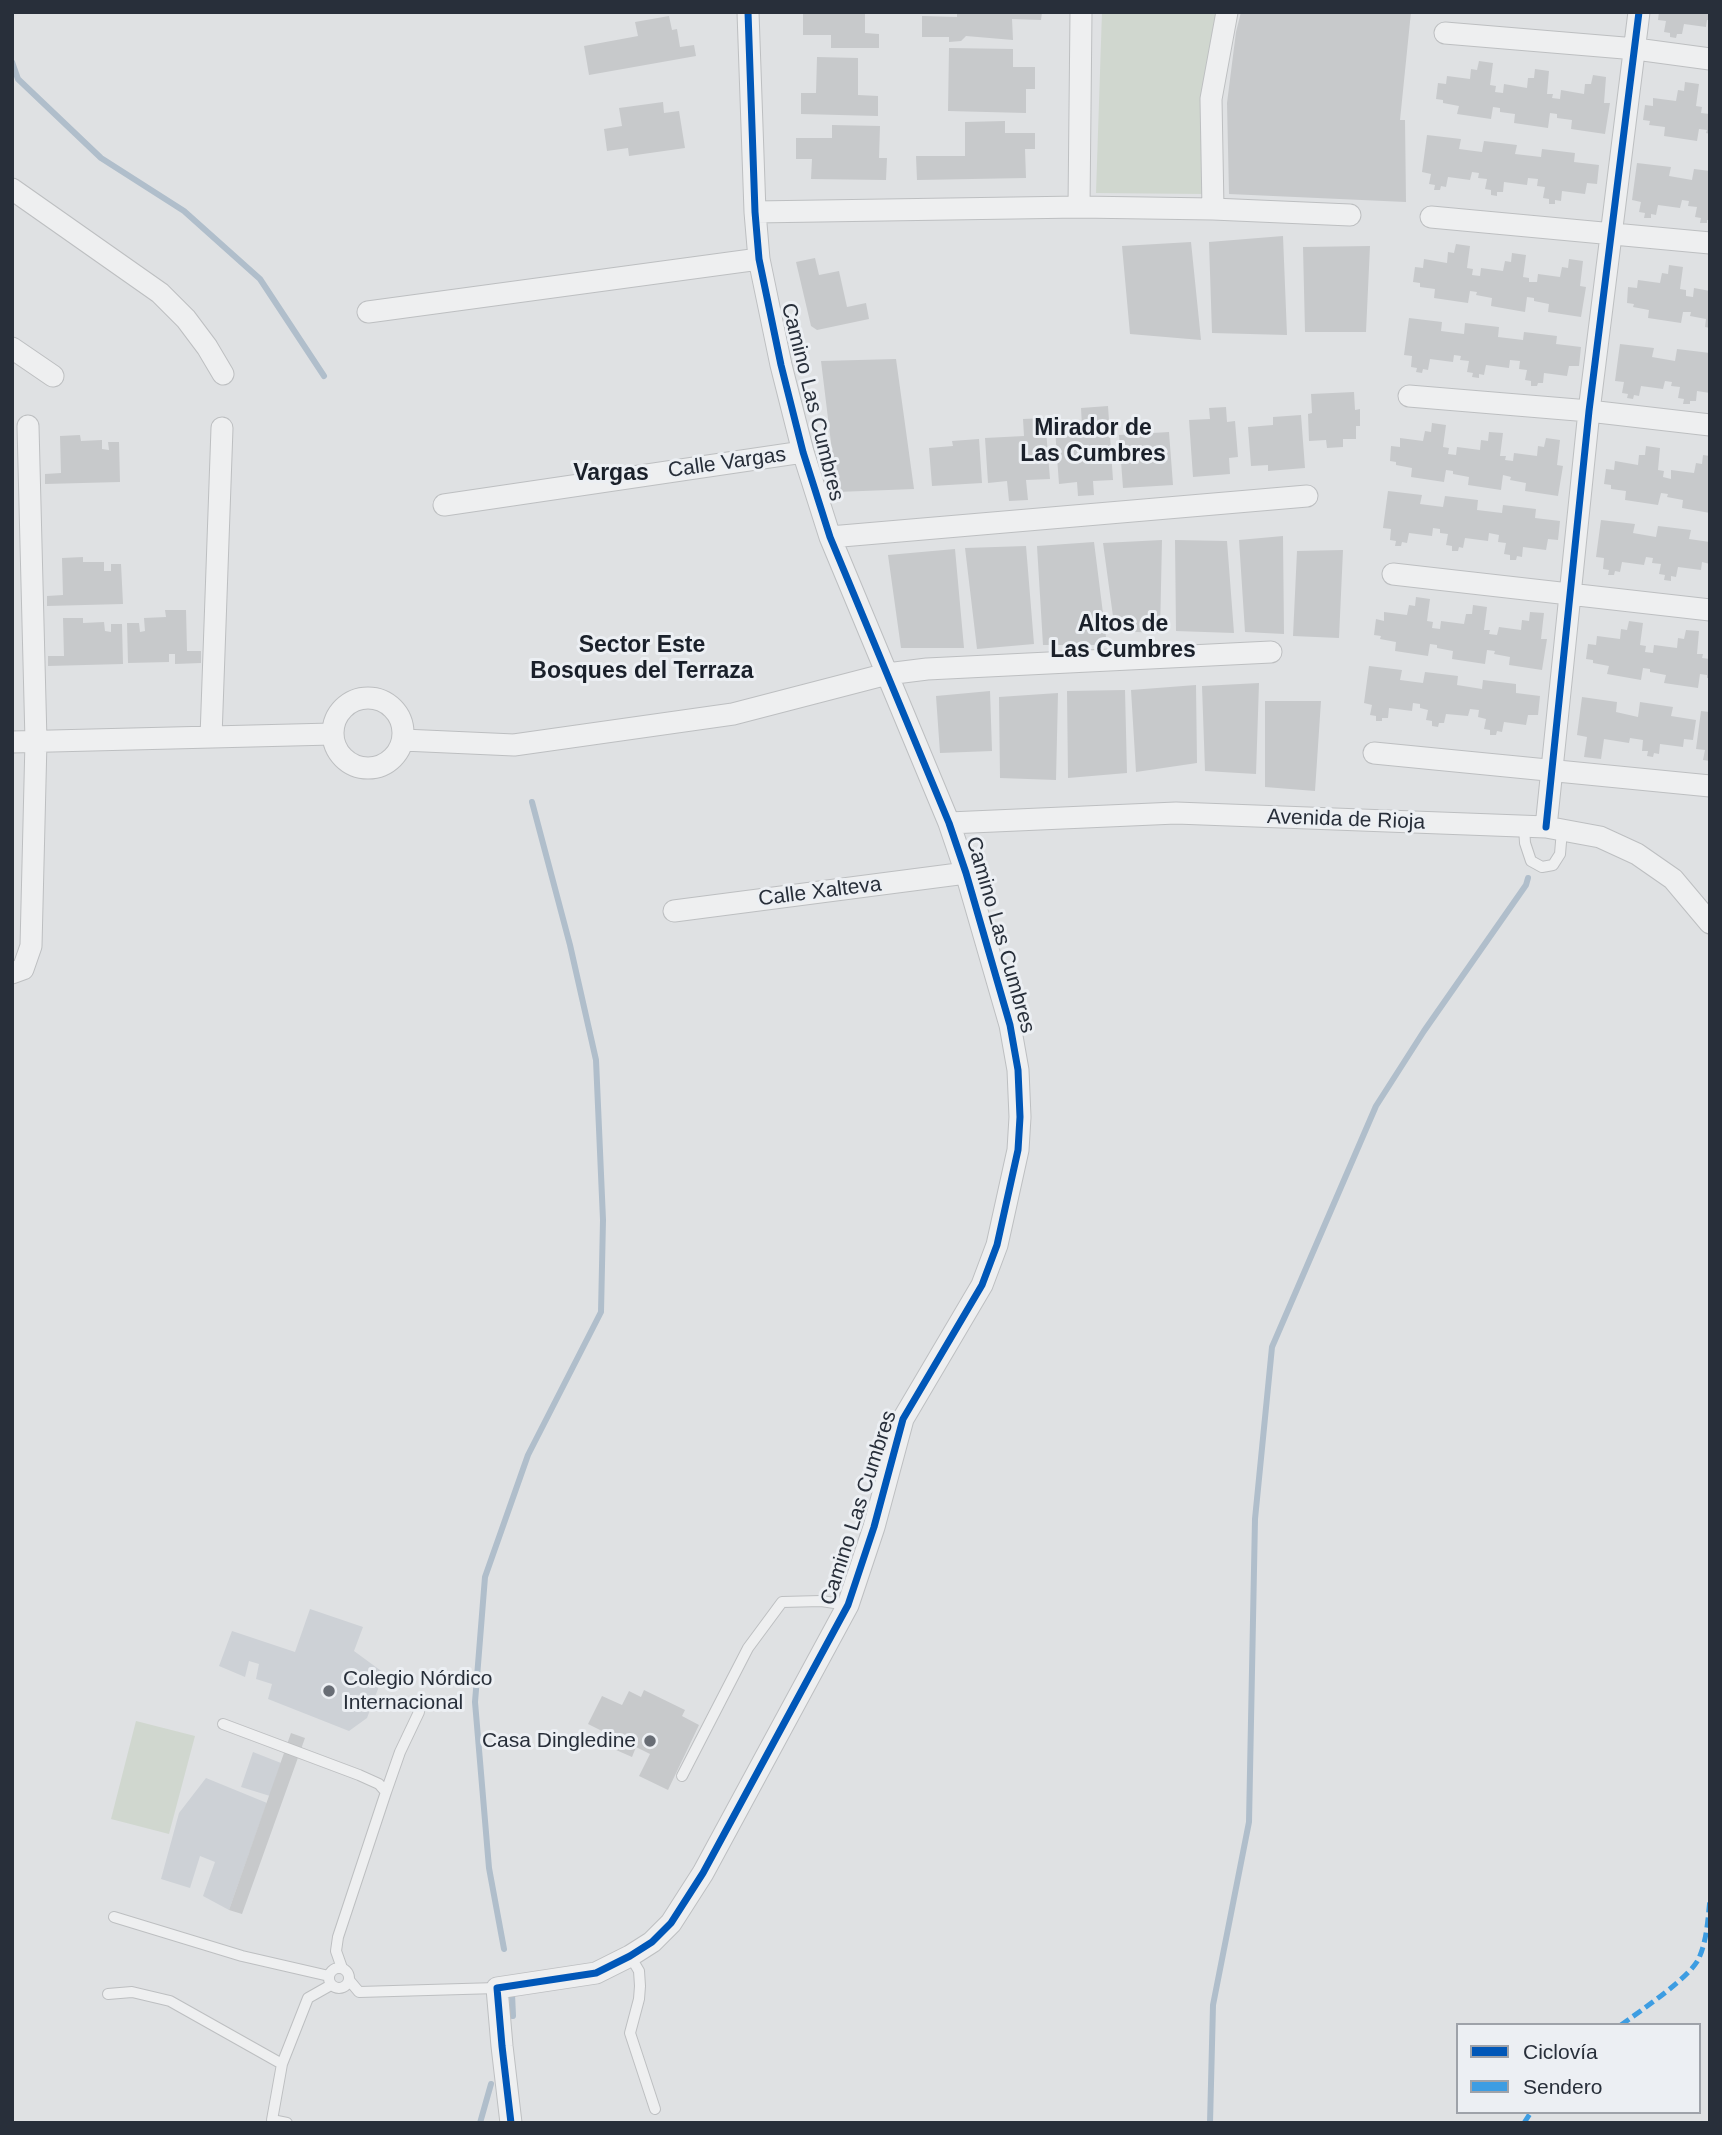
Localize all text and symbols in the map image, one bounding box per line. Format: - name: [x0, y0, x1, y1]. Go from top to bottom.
- street label: Camino Las Cumbres: [775, 300, 849, 504]
- district label: Mirador de Las Cumbres: [1020, 415, 1166, 469]
- street label: Calle Vargas: [666, 442, 788, 484]
- district label: Vargas: [573, 460, 649, 488]
- district label: Altos de Las Cumbres: [1050, 611, 1196, 665]
- district label: Sector Este Bosques del Terraza: [530, 632, 754, 686]
- street label: Avenida de Rioja: [1266, 805, 1426, 835]
- street label: Camino Las Cumbres: [960, 834, 1040, 1036]
- street label: Calle Xalteva: [757, 872, 883, 912]
- street label: Camino Las Cumbres: [816, 1408, 902, 1608]
- place label: Colegio Nórdico Internacional: [343, 1666, 492, 1716]
- marker: Colegio Nórdico Internacional: [321, 1683, 337, 1699]
- place label: Casa Dingledine: [482, 1728, 636, 1754]
- marker: Casa Dingledine: [642, 1733, 658, 1749]
- legend: [1456, 2023, 1701, 2114]
- text: Ciclovía: [1523, 2040, 1598, 2063]
- text: Sendero: [1523, 2075, 1602, 2098]

